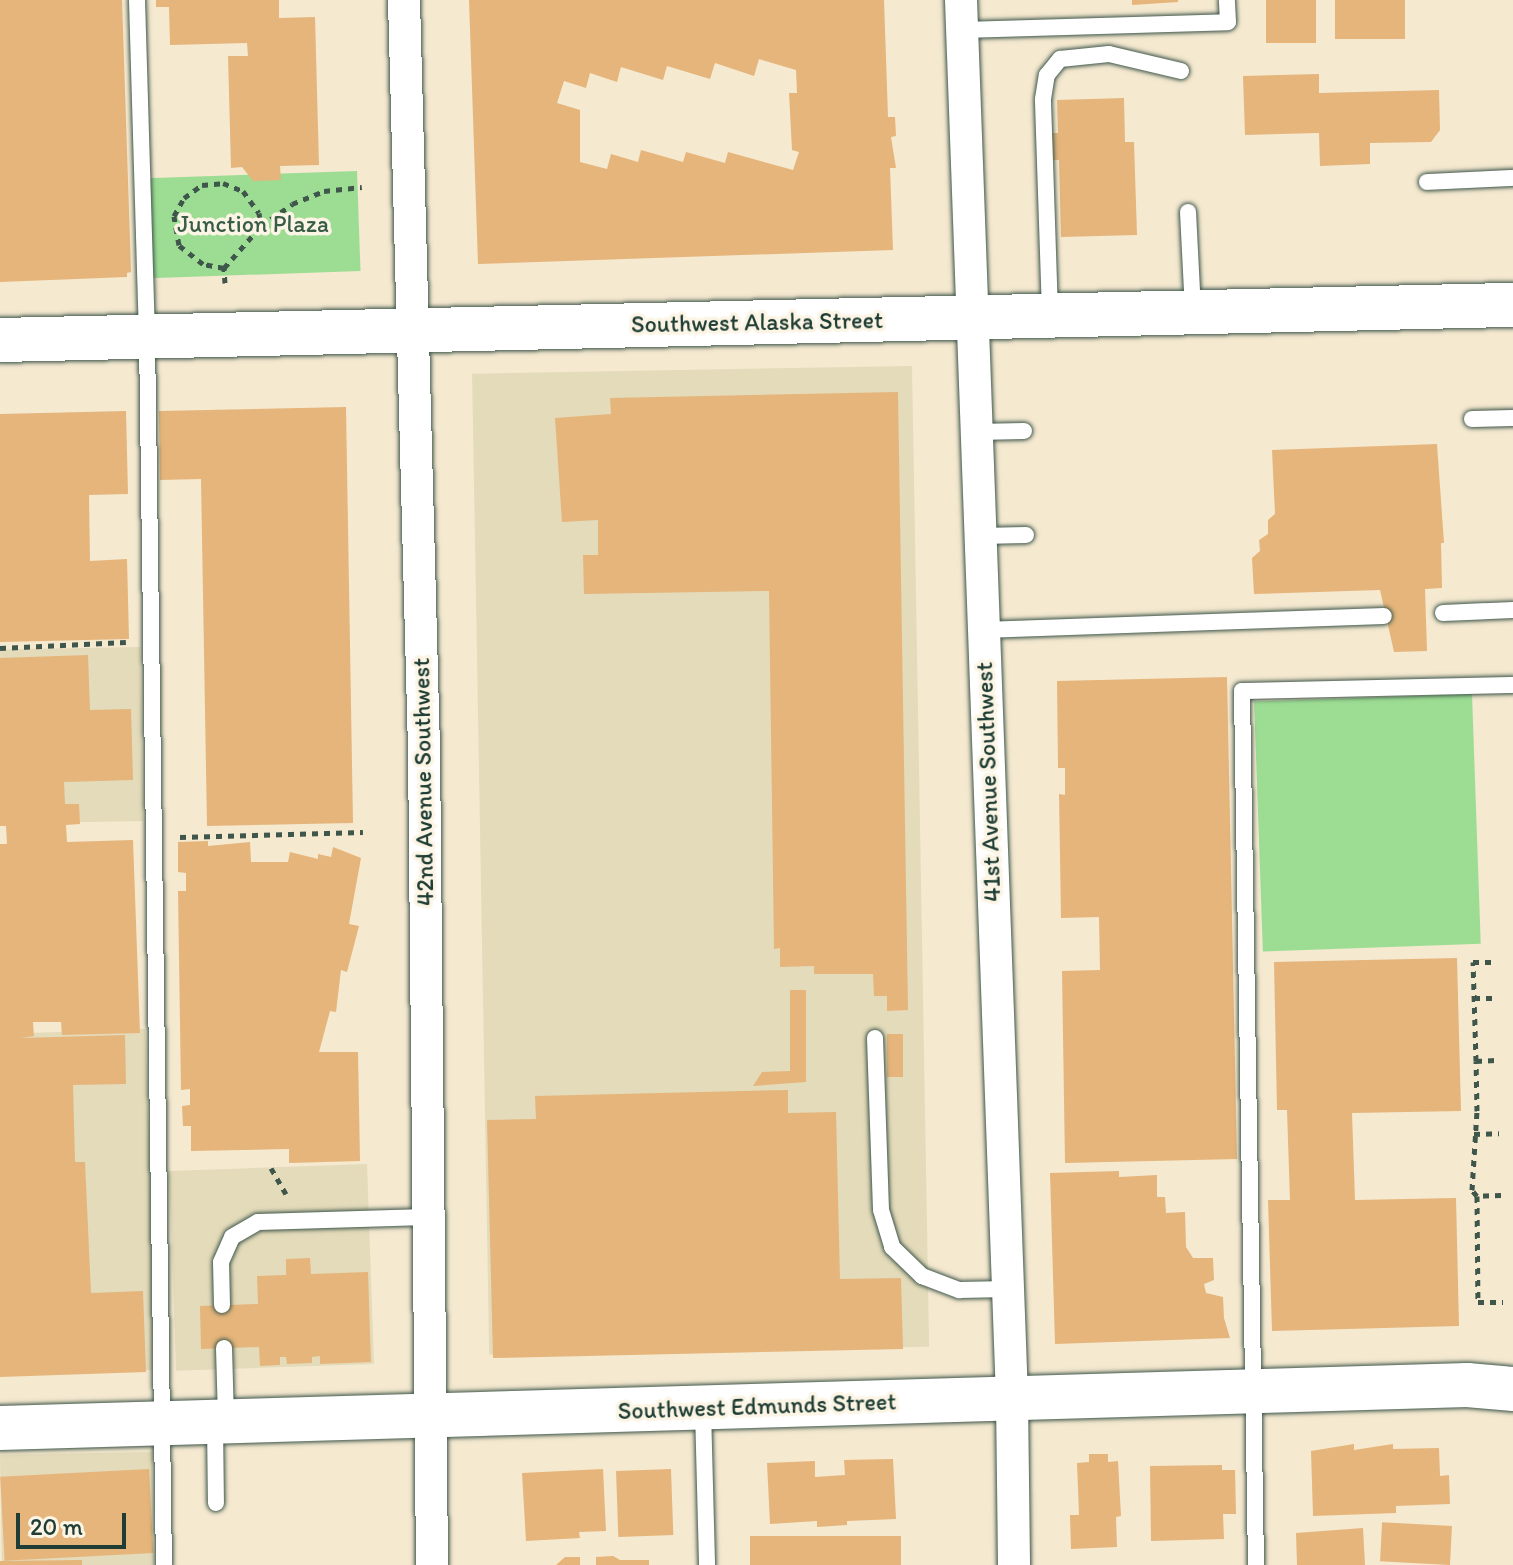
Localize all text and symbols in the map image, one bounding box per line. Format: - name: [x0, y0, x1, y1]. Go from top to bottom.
- park label: Junction Plaza: [177, 210, 329, 238]
- street label: Southwest Alaska Street: [631, 305, 883, 339]
- street label: 42nd Avenue Southwest: [406, 658, 440, 906]
- street label: 41st Avenue Southwest: [969, 662, 1007, 902]
- street label: Southwest Edmunds Street: [617, 1387, 897, 1425]
- scale bar: [20, 1497, 130, 1547]
- text: 20 m: [30, 1512, 83, 1541]

